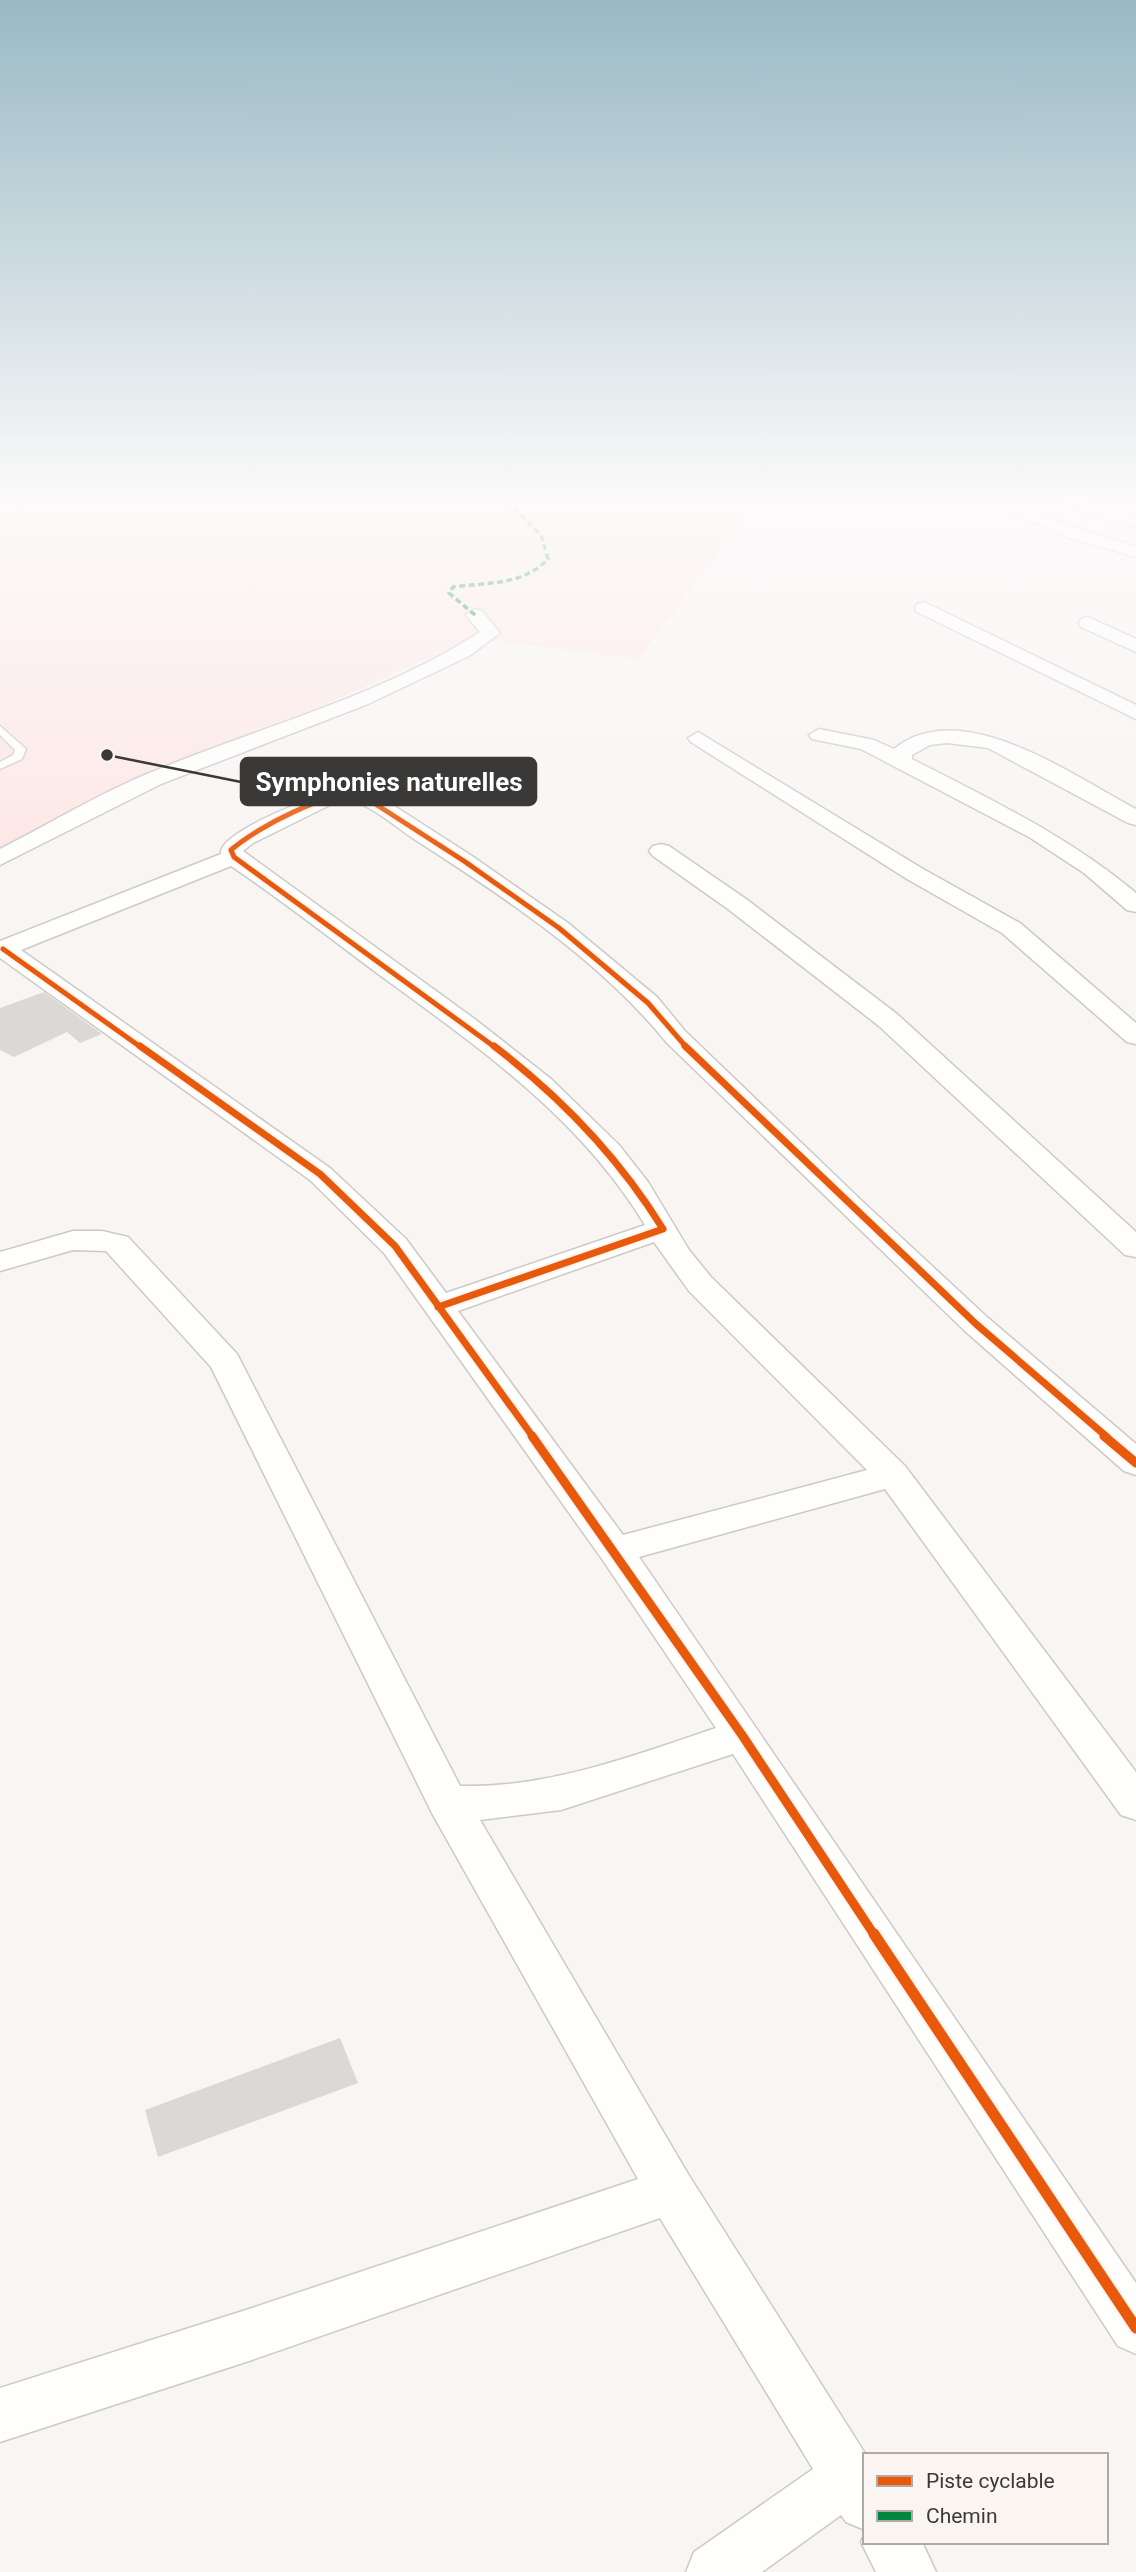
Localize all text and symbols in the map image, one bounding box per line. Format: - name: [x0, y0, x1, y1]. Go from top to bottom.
- callout: Symphonies naturelles: [241, 758, 536, 805]
- text: Symphonies naturelles: [255, 767, 523, 797]
- legend: [863, 2453, 1108, 2544]
- text: Piste cyclable: [926, 2469, 1055, 2493]
- text: Chemin: [926, 2504, 998, 2528]

